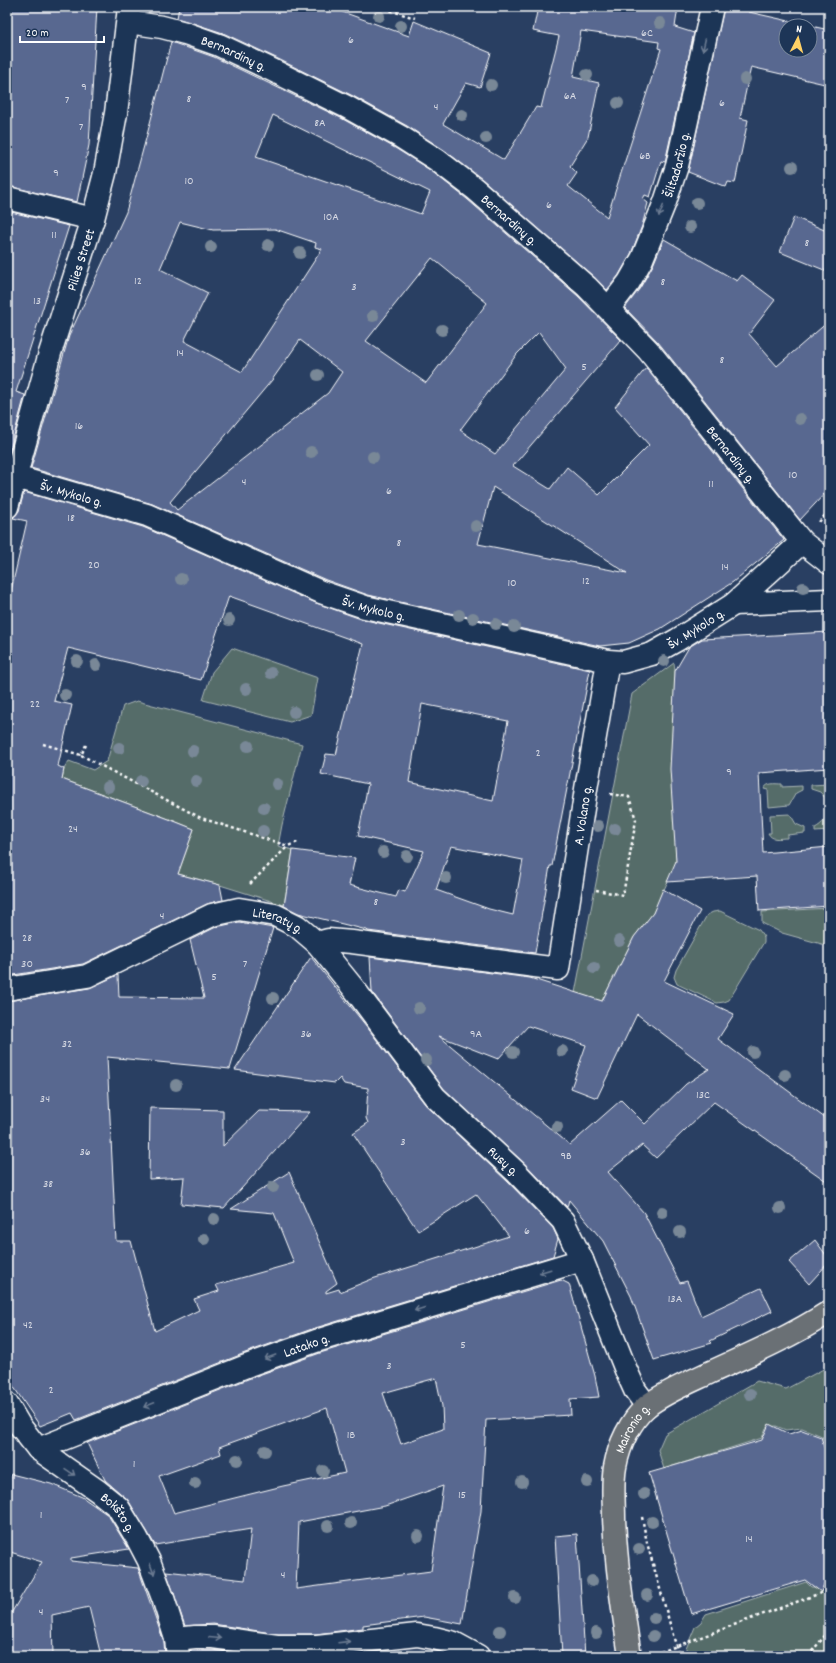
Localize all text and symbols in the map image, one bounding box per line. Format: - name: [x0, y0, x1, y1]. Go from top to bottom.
- scale bar: [20, 18, 104, 44]
- north arrow: [778, 18, 818, 58]
- text: N: [795, 22, 803, 38]
- text: 20 m: [26, 25, 49, 42]
- house number: 6C: [641, 25, 653, 42]
- street label: Bernardinų g.: [198, 31, 269, 78]
- house number: 6: [348, 32, 354, 49]
- one-way arrow: [700, 38, 708, 51]
- house number: 9: [81, 79, 87, 96]
- house number: 6A: [564, 88, 577, 105]
- house number: 8: [187, 91, 192, 108]
- house number: 7: [65, 92, 70, 109]
- house number: 6: [719, 95, 725, 112]
- house number: 4: [434, 99, 439, 116]
- house number: 8A: [314, 115, 326, 132]
- house number: 7: [79, 119, 84, 136]
- street label: Šiltadaržio g.: [659, 130, 696, 200]
- house number: 6B: [639, 148, 651, 165]
- house number: 9: [53, 165, 59, 182]
- house number: 10: [184, 173, 194, 190]
- street label: Bernardinų g.: [476, 191, 541, 251]
- house number: 6: [546, 197, 552, 214]
- one-way arrow: [657, 205, 664, 217]
- house number: 10A: [323, 209, 339, 226]
- house number: 11: [51, 227, 57, 244]
- street label: Pilies Street: [63, 227, 101, 294]
- house number: 8: [805, 235, 810, 252]
- house number: 12: [134, 273, 142, 290]
- house number: 8: [661, 274, 666, 291]
- house number: 3: [351, 279, 357, 296]
- house number: 13: [33, 293, 41, 310]
- house number: 14: [176, 345, 184, 362]
- house number: 8: [720, 352, 725, 369]
- house number: 5: [581, 359, 587, 376]
- house number: 16: [75, 418, 83, 435]
- street label: Bernardinų g.: [701, 422, 760, 489]
- house number: 10: [788, 467, 798, 484]
- house number: 4: [242, 474, 247, 491]
- house number: 11: [708, 476, 714, 493]
- street label: Šv. Mykolo g.: [37, 477, 105, 514]
- house number: 6: [386, 483, 392, 500]
- house number: 18: [67, 510, 75, 527]
- house number: 8: [397, 535, 402, 552]
- house number: 20: [88, 557, 100, 574]
- house number: 14: [721, 559, 729, 576]
- house number: 12: [582, 573, 590, 590]
- house number: 10: [507, 575, 517, 592]
- street label: Šv. Mykolo g.: [339, 592, 407, 628]
- street label: Šv. Mykolo g.: [664, 604, 729, 655]
- house number: 22: [30, 696, 40, 713]
- house number: 2: [535, 745, 541, 762]
- house number: 9: [726, 764, 732, 781]
- street label: A. Volano g.: [569, 784, 598, 847]
- house number: 24: [68, 821, 78, 838]
- house number: 8: [374, 894, 379, 911]
- street label: Literatų g.: [251, 903, 308, 940]
- house number: 4: [160, 908, 165, 925]
- house number: 28: [22, 930, 32, 947]
- house number: 30: [21, 956, 33, 973]
- house number: 7: [243, 956, 248, 973]
- house number: 5: [211, 969, 217, 986]
- house number: 36: [300, 1026, 312, 1043]
- house number: 9A: [470, 1026, 482, 1043]
- house number: 32: [62, 1036, 72, 1053]
- house number: 13C: [696, 1087, 710, 1104]
- house number: 34: [40, 1091, 50, 1108]
- house number: 3: [400, 1134, 406, 1151]
- street label: Rusų g.: [482, 1142, 523, 1182]
- house number: 36: [79, 1144, 91, 1161]
- house number: 9B: [560, 1148, 572, 1165]
- house number: 38: [43, 1176, 53, 1193]
- house number: 6: [524, 1223, 530, 1240]
- one-way arrow: [538, 1268, 551, 1275]
- house number: 13A: [668, 1291, 683, 1308]
- one-way arrow: [414, 1306, 427, 1313]
- house number: 42: [23, 1317, 33, 1334]
- street label: Latako g.: [281, 1329, 332, 1364]
- house number: 5: [460, 1337, 466, 1354]
- one-way arrow: [264, 1354, 276, 1362]
- house number: 3: [386, 1358, 392, 1375]
- house number: 2: [48, 1382, 54, 1399]
- street label: Maironio g.: [611, 1400, 656, 1456]
- one-way arrow: [144, 1402, 156, 1409]
- house number: 1B: [347, 1427, 355, 1444]
- house number: 1: [133, 1456, 135, 1473]
- one-way arrow: [64, 1468, 75, 1476]
- house number: 15: [458, 1487, 466, 1504]
- street label: Bokšto g.: [95, 1489, 140, 1537]
- house number: 1: [40, 1507, 42, 1524]
- house number: 14: [745, 1531, 753, 1548]
- one-way arrow: [148, 1562, 156, 1574]
- house number: 4: [281, 1567, 286, 1584]
- house number: 4: [39, 1604, 44, 1621]
- one-way arrow: [208, 1634, 221, 1642]
- one-way arrow: [337, 1639, 350, 1646]

